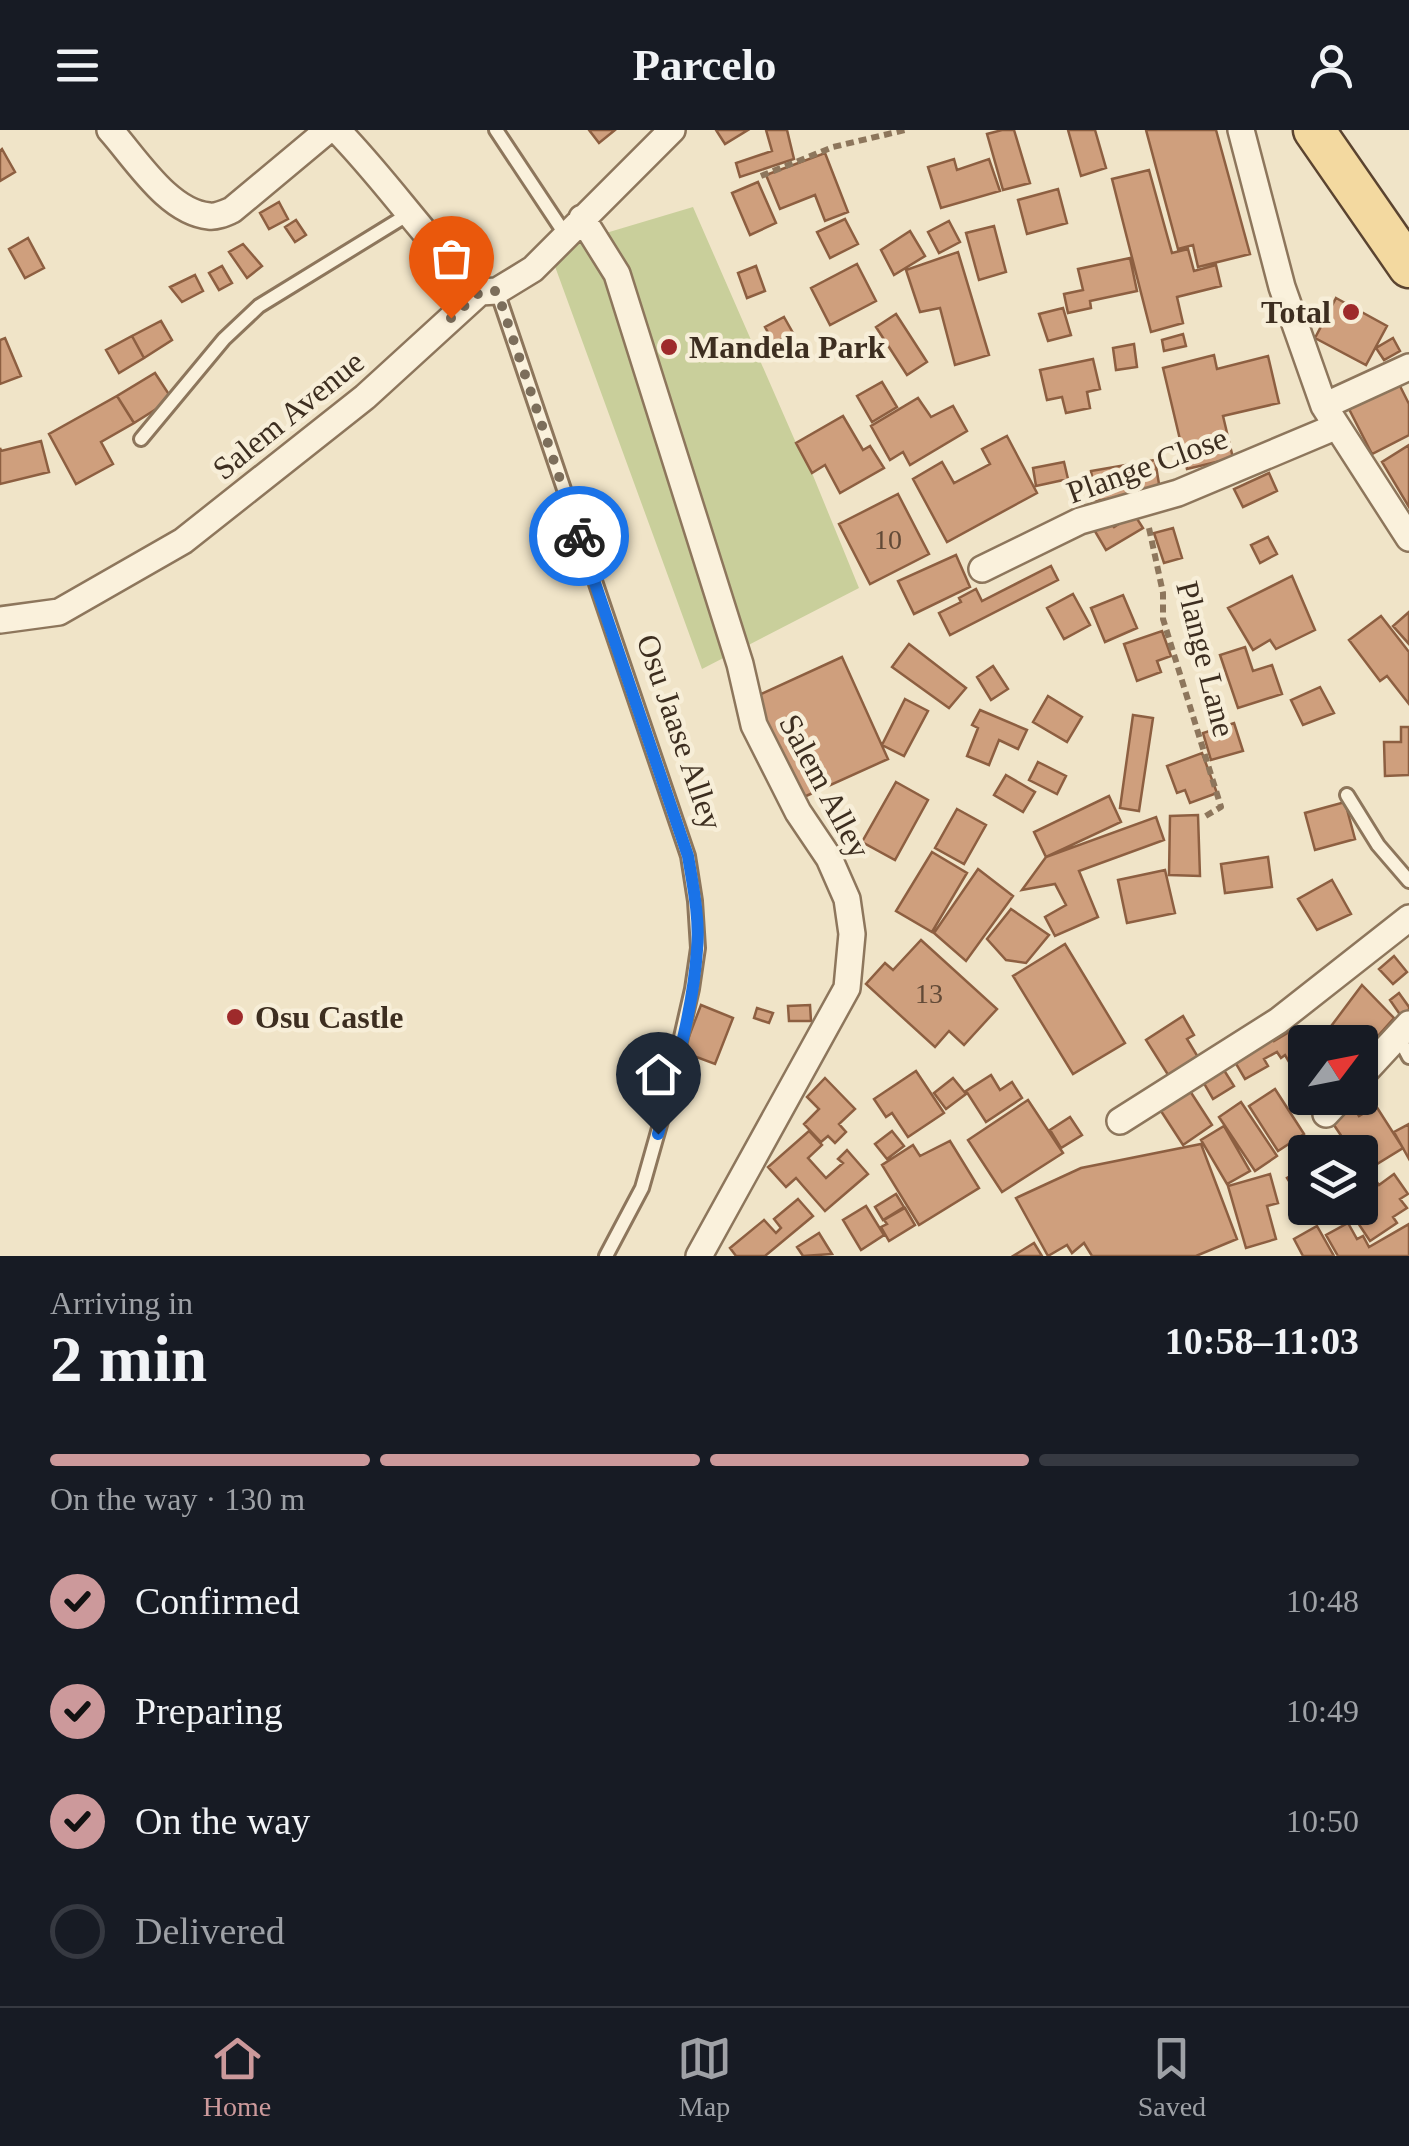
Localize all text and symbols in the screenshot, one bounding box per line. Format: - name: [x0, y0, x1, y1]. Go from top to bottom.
- icon: menu: [50, 38, 105, 93]
- icon: person: [1304, 38, 1359, 93]
- text: Parcelo: [632, 40, 777, 90]
- pin: [409, 216, 494, 319]
- icon: bag: [424, 231, 479, 286]
- place label: Total: [1261, 294, 1331, 330]
- marker: Total: [1340, 301, 1362, 323]
- place label: Mandela Park: [689, 329, 886, 365]
- marker: Mandela Park: [658, 336, 680, 358]
- street label: Salem Avenue: [205, 343, 371, 487]
- street label: Plange Close: [1062, 419, 1232, 511]
- courier: [529, 486, 629, 586]
- icon: bike: [552, 509, 607, 564]
- house number: 10: [874, 524, 902, 555]
- street label: Plange Lane: [1169, 577, 1243, 741]
- street label: Osu Jaase Alley: [630, 630, 730, 834]
- street label: Salem Alley: [772, 708, 878, 864]
- house number: 13: [915, 978, 943, 1009]
- place label: Osu Castle: [255, 999, 403, 1035]
- marker: Osu Castle: [224, 1006, 246, 1028]
- north arrow: [1288, 1025, 1378, 1115]
- map controls: [1288, 1025, 1378, 1225]
- pin: [616, 1032, 701, 1135]
- icon: home: [631, 1047, 686, 1102]
- button: layers: [1288, 1135, 1378, 1225]
- text: Arriving in: [50, 1285, 193, 1321]
- text: 10:58–11:03: [1165, 1320, 1359, 1362]
- text: 2 min: [50, 1323, 207, 1395]
- text: On the way · 130 m: [50, 1481, 305, 1517]
- icon: check: [50, 1574, 105, 1629]
- text: Confirmed: [135, 1580, 300, 1622]
- text: 10:48: [1286, 1583, 1359, 1619]
- icon: check: [50, 1684, 105, 1739]
- text: Preparing: [135, 1690, 283, 1732]
- text: 10:49: [1286, 1693, 1359, 1729]
- icon: check: [50, 1794, 105, 1849]
- text: On the way: [135, 1800, 310, 1842]
- text: 10:50: [1286, 1803, 1359, 1839]
- text: Delivered: [135, 1910, 285, 1952]
- tab: Home: [203, 2031, 271, 2123]
- tab: Map: [677, 2031, 732, 2123]
- tab: Saved: [1138, 2031, 1206, 2123]

